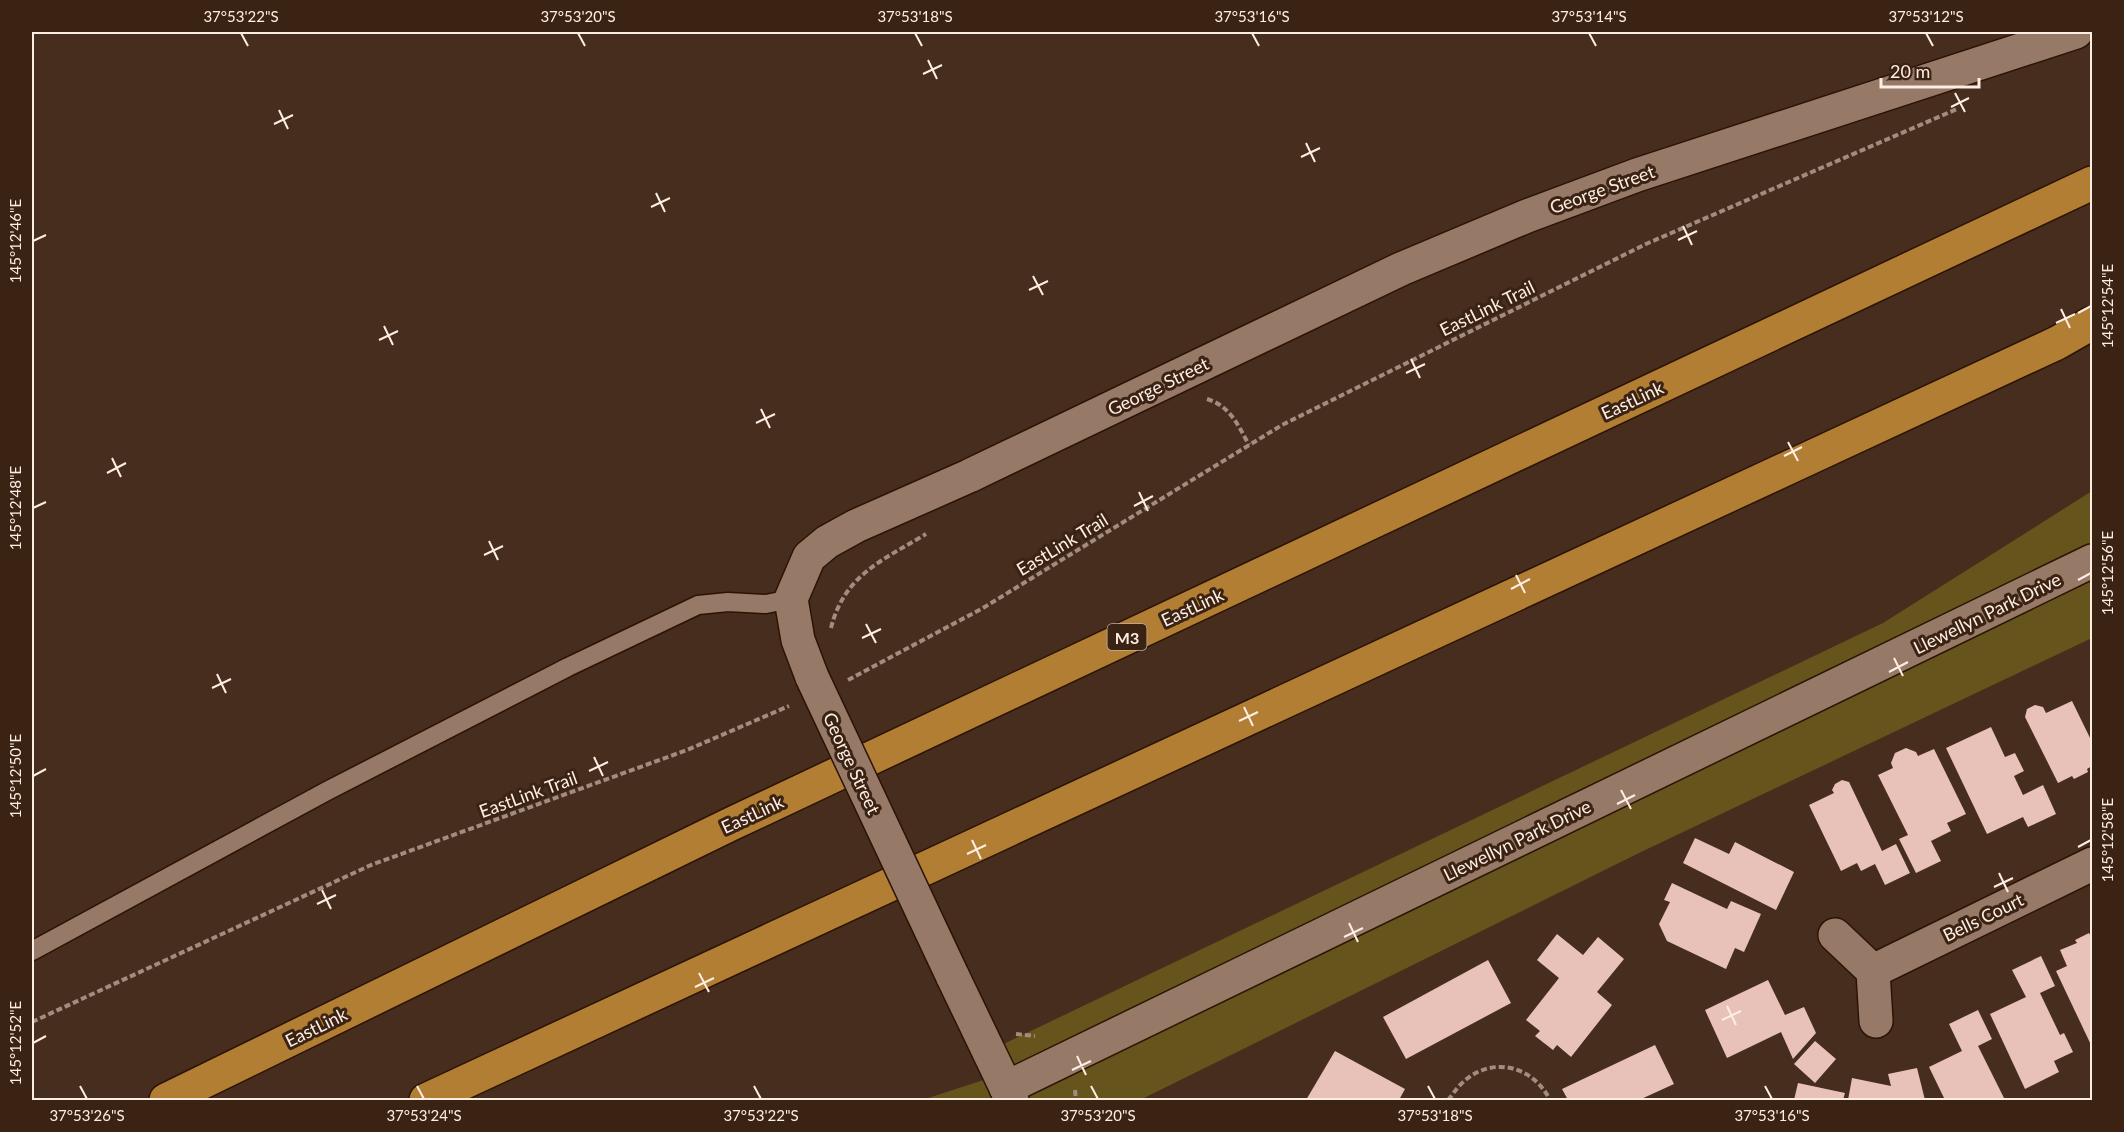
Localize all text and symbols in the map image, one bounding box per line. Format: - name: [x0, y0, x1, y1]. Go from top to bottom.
- text: 37°53'22"S: [203, 7, 279, 25]
- text: 37°53'20"S: [540, 7, 616, 25]
- text: 37°53'18"S: [877, 7, 953, 25]
- text: 37°53'16"S: [1214, 7, 1290, 25]
- text: 37°53'14"S: [1551, 7, 1627, 25]
- text: 37°53'12"S: [1888, 7, 1964, 25]
- scale bar: [1881, 51, 1978, 89]
- text: 20 m: [1890, 60, 1930, 82]
- street label: George Street: [1547, 160, 1658, 218]
- text: 145°12'46"E: [6, 199, 24, 283]
- text: 145°12'54"E: [2098, 264, 2116, 348]
- street label: EastLink Trail: [1436, 276, 1538, 340]
- street label: George Street: [1104, 352, 1213, 420]
- street label: EastLink: [1597, 376, 1667, 424]
- text: 145°12'48"E: [6, 466, 24, 550]
- street label: EastLink Trail: [1012, 508, 1112, 580]
- text: 145°12'56"E: [2098, 531, 2116, 615]
- street label: Llewellyn Park Drive: [1910, 568, 2064, 658]
- street label: EastLink: [1157, 583, 1227, 631]
- road number: M3: [1108, 624, 1146, 650]
- street label: George Street: [819, 709, 885, 818]
- text: 145°12'50"E: [6, 734, 24, 818]
- street label: EastLink Trail: [476, 766, 580, 822]
- street label: EastLink: [717, 790, 787, 838]
- street label: Llewellyn Park Drive: [1440, 795, 1594, 885]
- text: 145°12'58"E: [2098, 798, 2116, 882]
- street label: Bells Court: [1939, 888, 2027, 946]
- text: 145°12'52"E: [6, 1001, 24, 1085]
- street label: EastLink: [281, 1002, 351, 1051]
- text: 37°53'26"S: [49, 1106, 125, 1124]
- text: 37°53'24"S: [386, 1106, 462, 1124]
- text: 37°53'22"S: [723, 1106, 799, 1124]
- text: 37°53'20"S: [1060, 1106, 1136, 1124]
- text: 37°53'18"S: [1397, 1106, 1473, 1124]
- text: 37°53'16"S: [1734, 1106, 1810, 1124]

